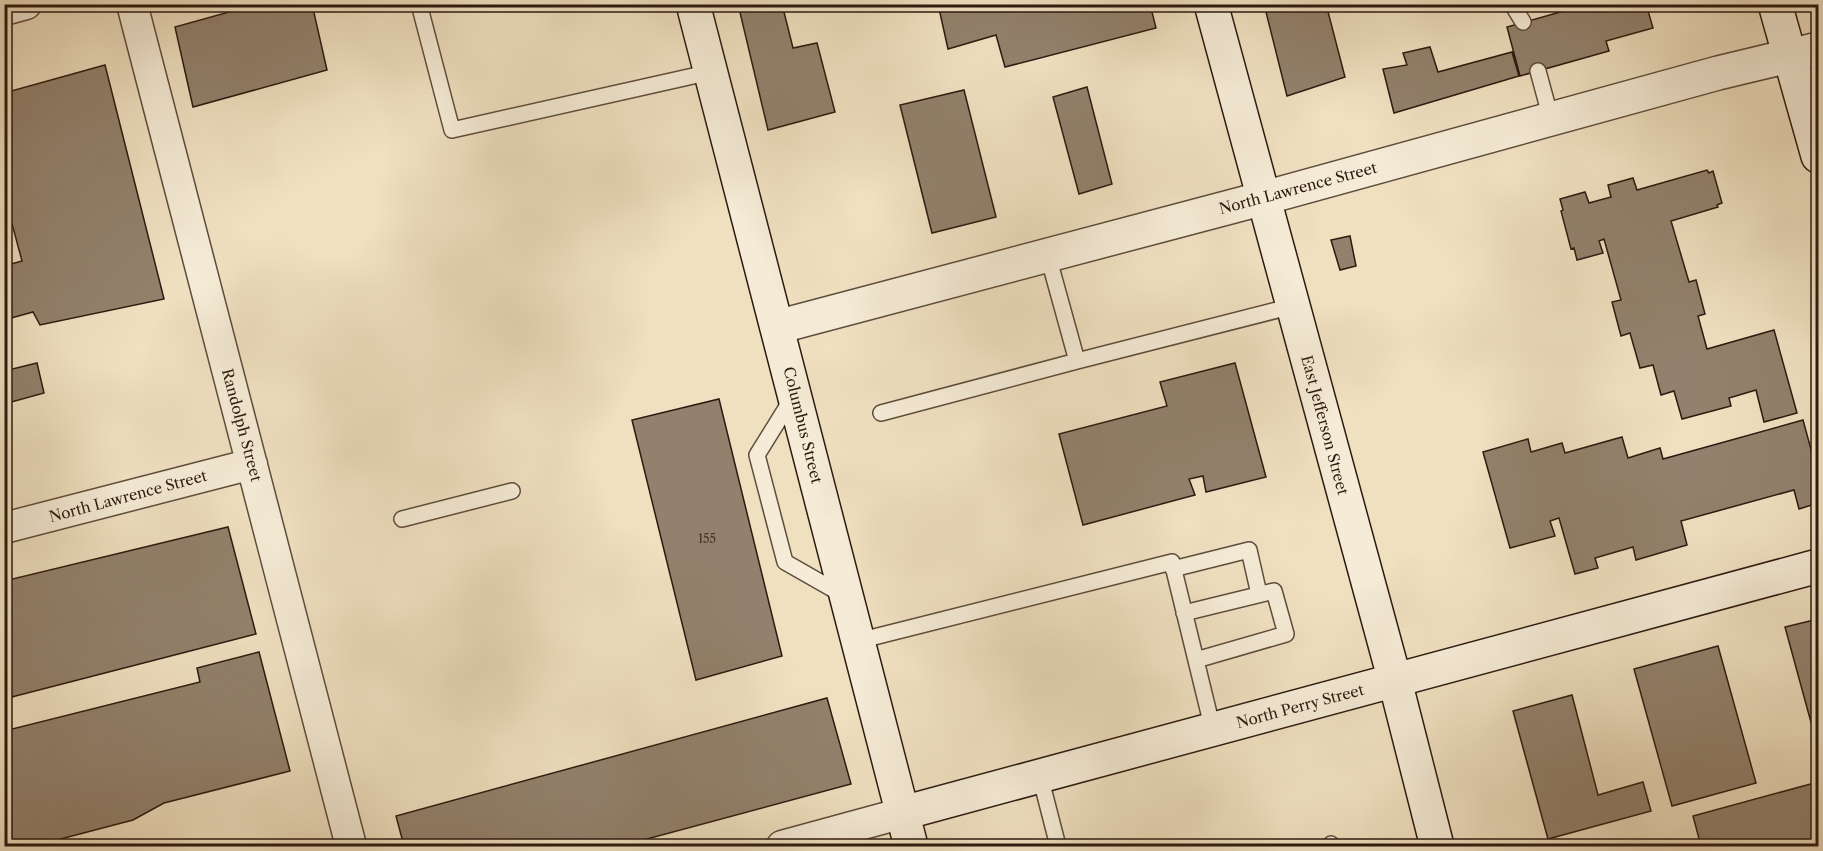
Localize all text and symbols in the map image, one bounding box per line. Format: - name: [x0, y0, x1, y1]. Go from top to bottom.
- street label: North Lawrence Street: [1217, 158, 1380, 218]
- street label: East Jefferson Street: [1297, 353, 1353, 498]
- street label: Columbus Street: [779, 365, 827, 486]
- street label: Randolph Street: [218, 366, 266, 484]
- street label: North Lawrence Street: [47, 466, 210, 526]
- house number: 155: [698, 531, 716, 546]
- street label: North Perry Street: [1234, 680, 1366, 732]

